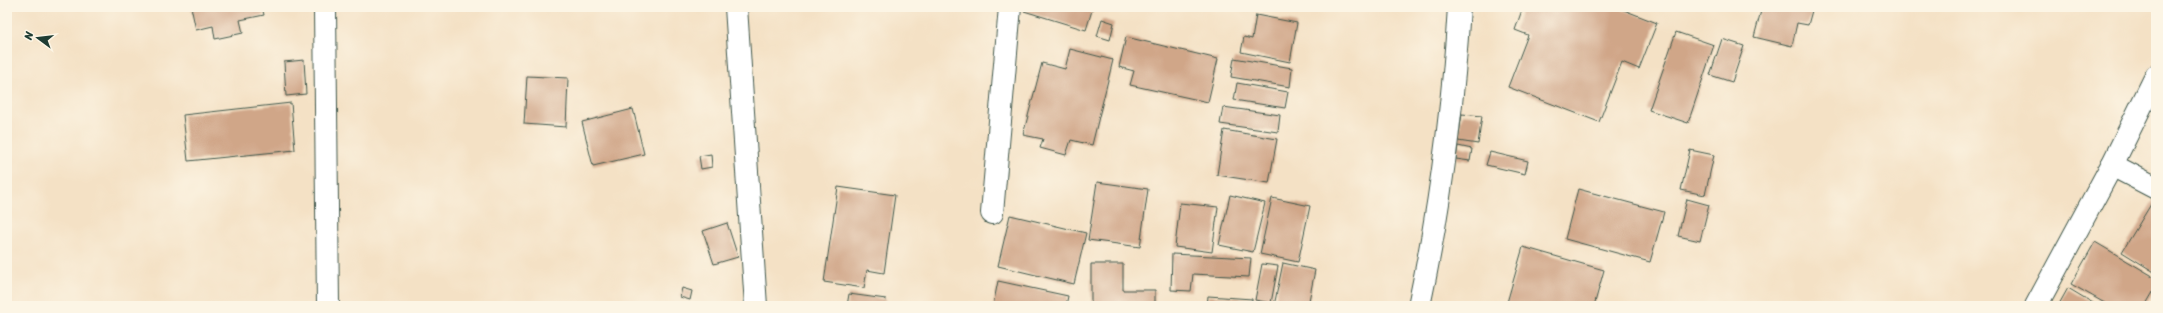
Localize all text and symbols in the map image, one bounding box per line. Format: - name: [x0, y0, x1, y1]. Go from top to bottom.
- north arrow: [18, 18, 58, 58]
- text: N: [18, 29, 39, 43]

